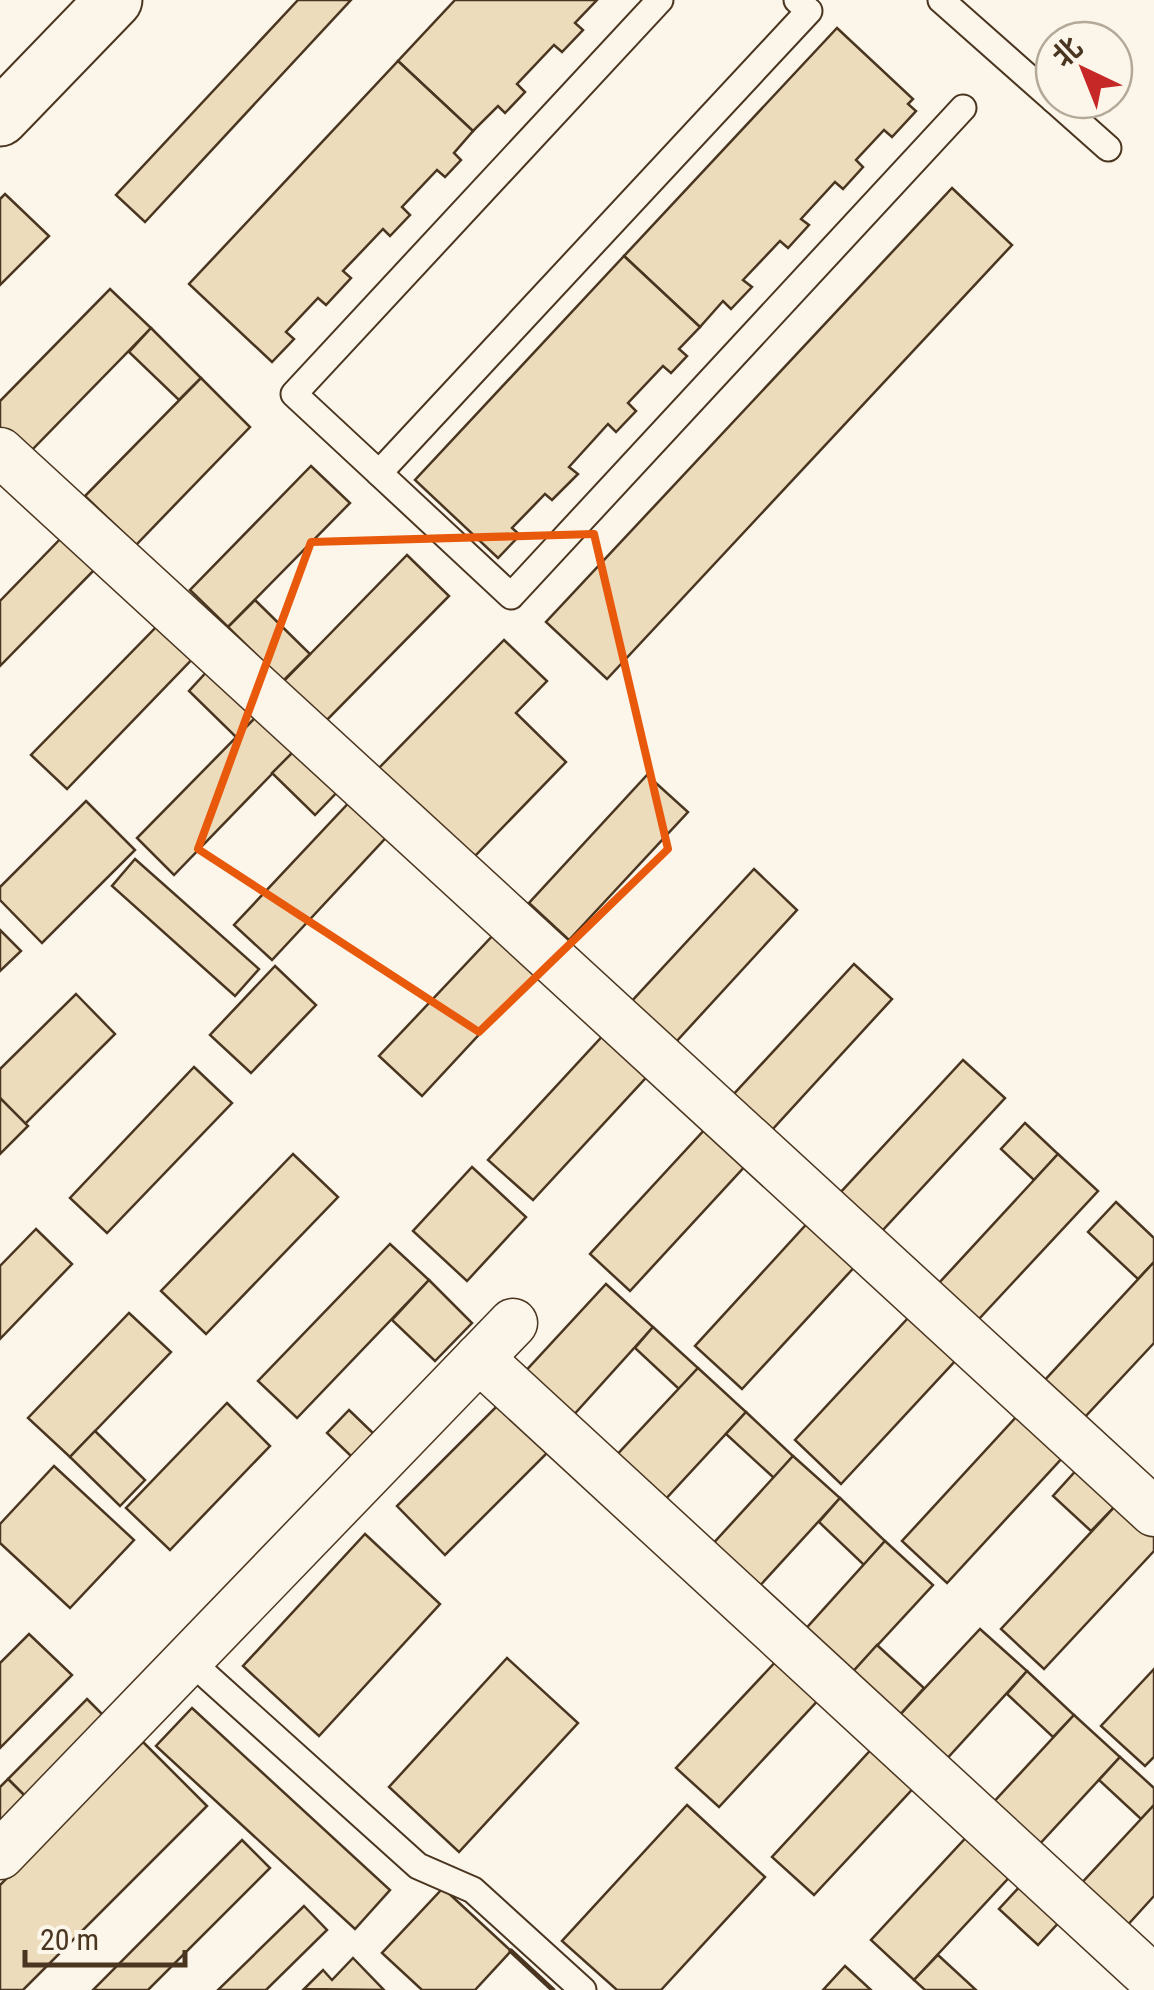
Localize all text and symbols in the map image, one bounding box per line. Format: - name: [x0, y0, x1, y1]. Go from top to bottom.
- north arrow: [1034, 20, 1134, 120]
- text: 北: [1046, 30, 1089, 74]
- scale bar: [25, 1905, 185, 1967]
- text: 20 m: [40, 1922, 99, 1957]

